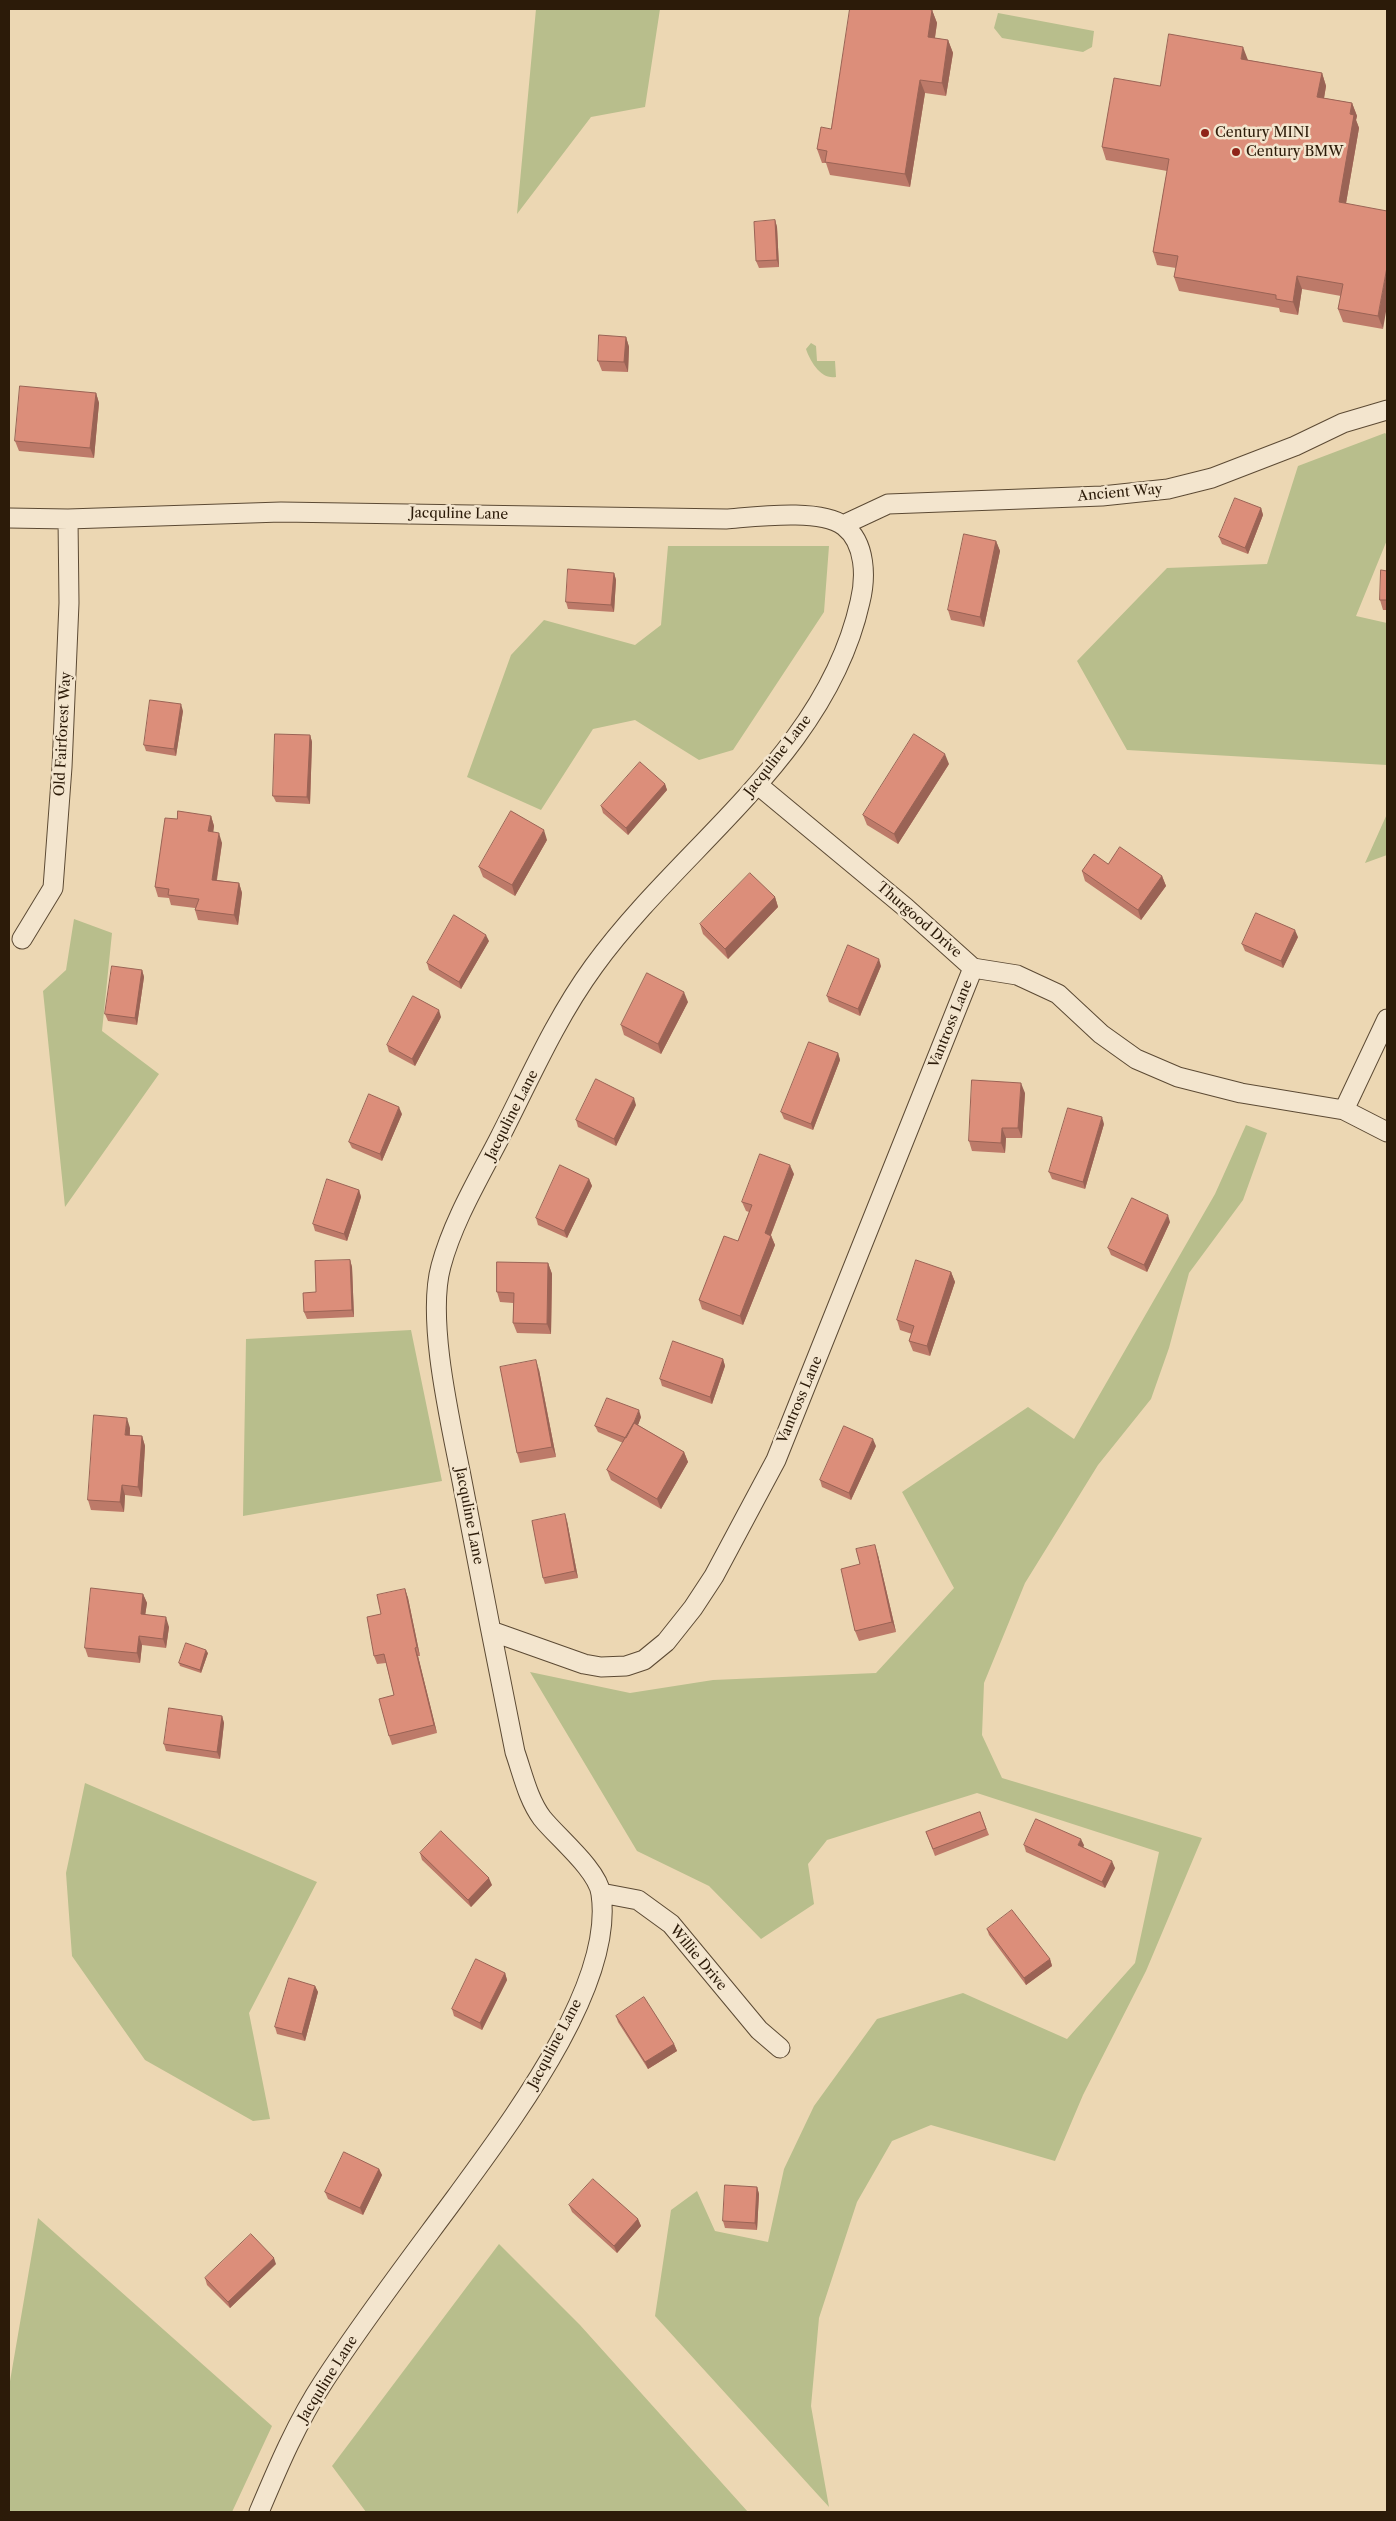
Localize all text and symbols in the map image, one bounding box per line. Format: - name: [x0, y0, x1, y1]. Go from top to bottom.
- place label: Century MINI: [1215, 125, 1310, 141]
- marker: Century MINI: [1199, 127, 1211, 139]
- place label: Century BMW: [1246, 144, 1344, 160]
- marker: Century BMW: [1230, 146, 1242, 158]
- street label: Ancient Way: [1077, 481, 1163, 505]
- street label: Jacquline Lane: [410, 505, 508, 523]
- street label: Old Fairforest Way: [51, 671, 75, 797]
- street label: Jacquline Lane: [741, 712, 815, 800]
- street label: Thurgood Drive: [873, 879, 965, 961]
- street label: Vantross Lane: [926, 978, 976, 1070]
- street label: Jacquline Lane: [482, 1067, 542, 1163]
- street label: Vantross Lane: [774, 1354, 826, 1446]
- street label: Jacquline Lane: [451, 1466, 487, 1566]
- street label: Willie Drive: [666, 1922, 730, 1994]
- street label: Jacquline Lane: [524, 1997, 586, 2091]
- street label: Jacquline Lane: [295, 2333, 361, 2425]

